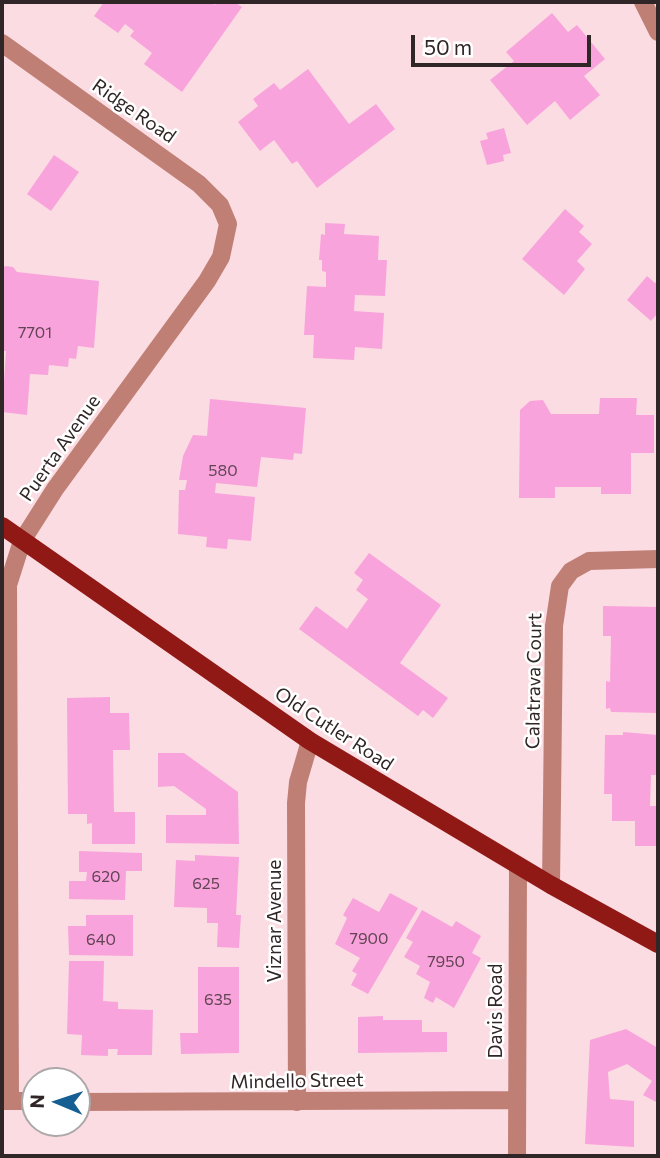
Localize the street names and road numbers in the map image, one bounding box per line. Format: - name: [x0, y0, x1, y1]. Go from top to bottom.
- street label: Ridge Road: [88, 74, 180, 148]
- street label: Puerta Avenue: [15, 390, 105, 506]
- street label: Calatrava Court: [521, 613, 547, 749]
- street label: Old Cutler Road: [270, 682, 398, 776]
- street label: Viznar Avenue: [264, 860, 286, 982]
- street label: Davis Road: [485, 964, 507, 1058]
- street label: Mindello Street: [230, 1068, 364, 1094]

